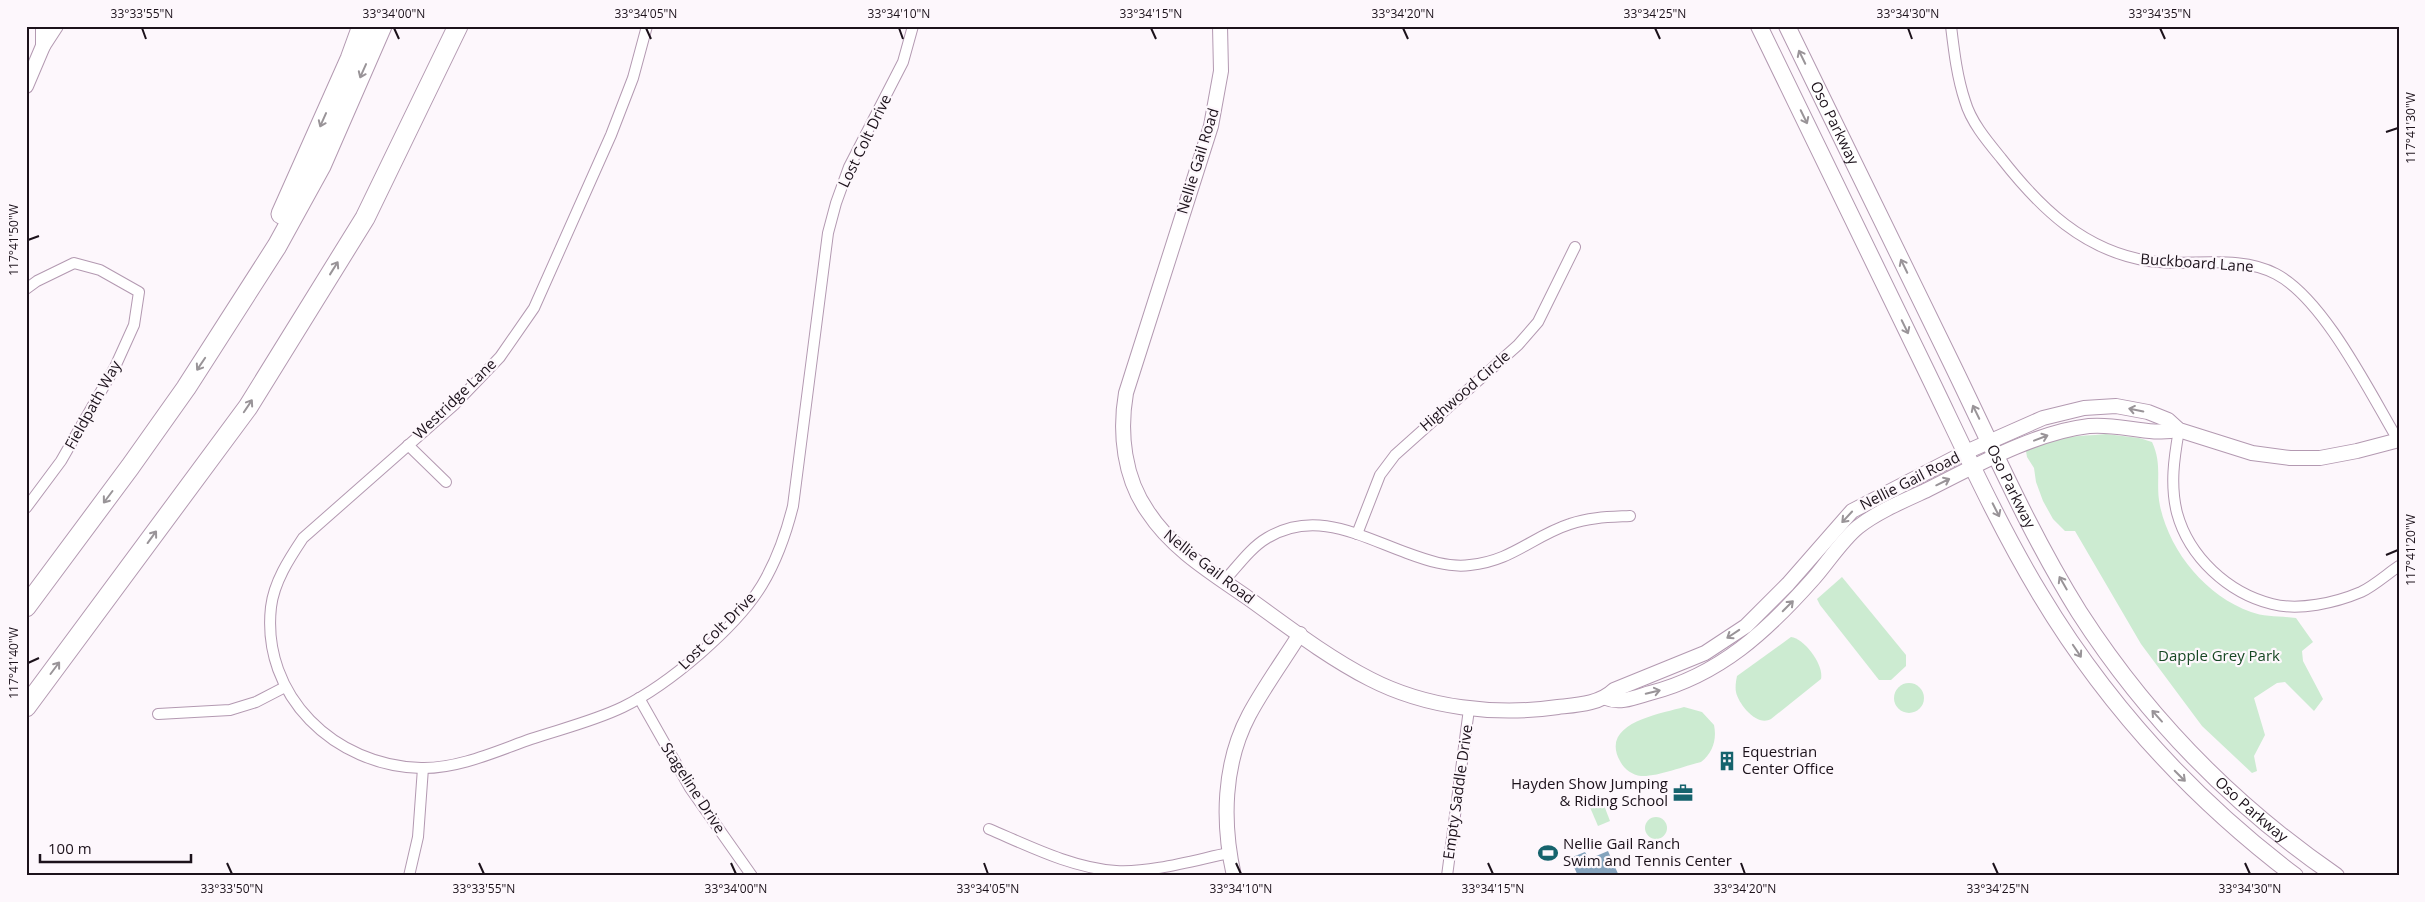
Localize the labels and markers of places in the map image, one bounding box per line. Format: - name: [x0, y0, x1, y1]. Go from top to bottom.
- place label: Equestrian Center Office: [1742, 741, 1834, 778]
- building icon: Equestrian Center Office: [1716, 750, 1738, 772]
- place label: Hayden Show Jumping & Riding School: [1511, 773, 1668, 810]
- office icon: Hayden Show Jumping & Riding School: [1672, 782, 1694, 804]
- place label: Nellie Gail Ranch Swim and Tennis Center: [1563, 833, 1732, 870]
- sports icon: Nellie Gail Ranch Swim and Tennis Center: [1537, 842, 1559, 864]

